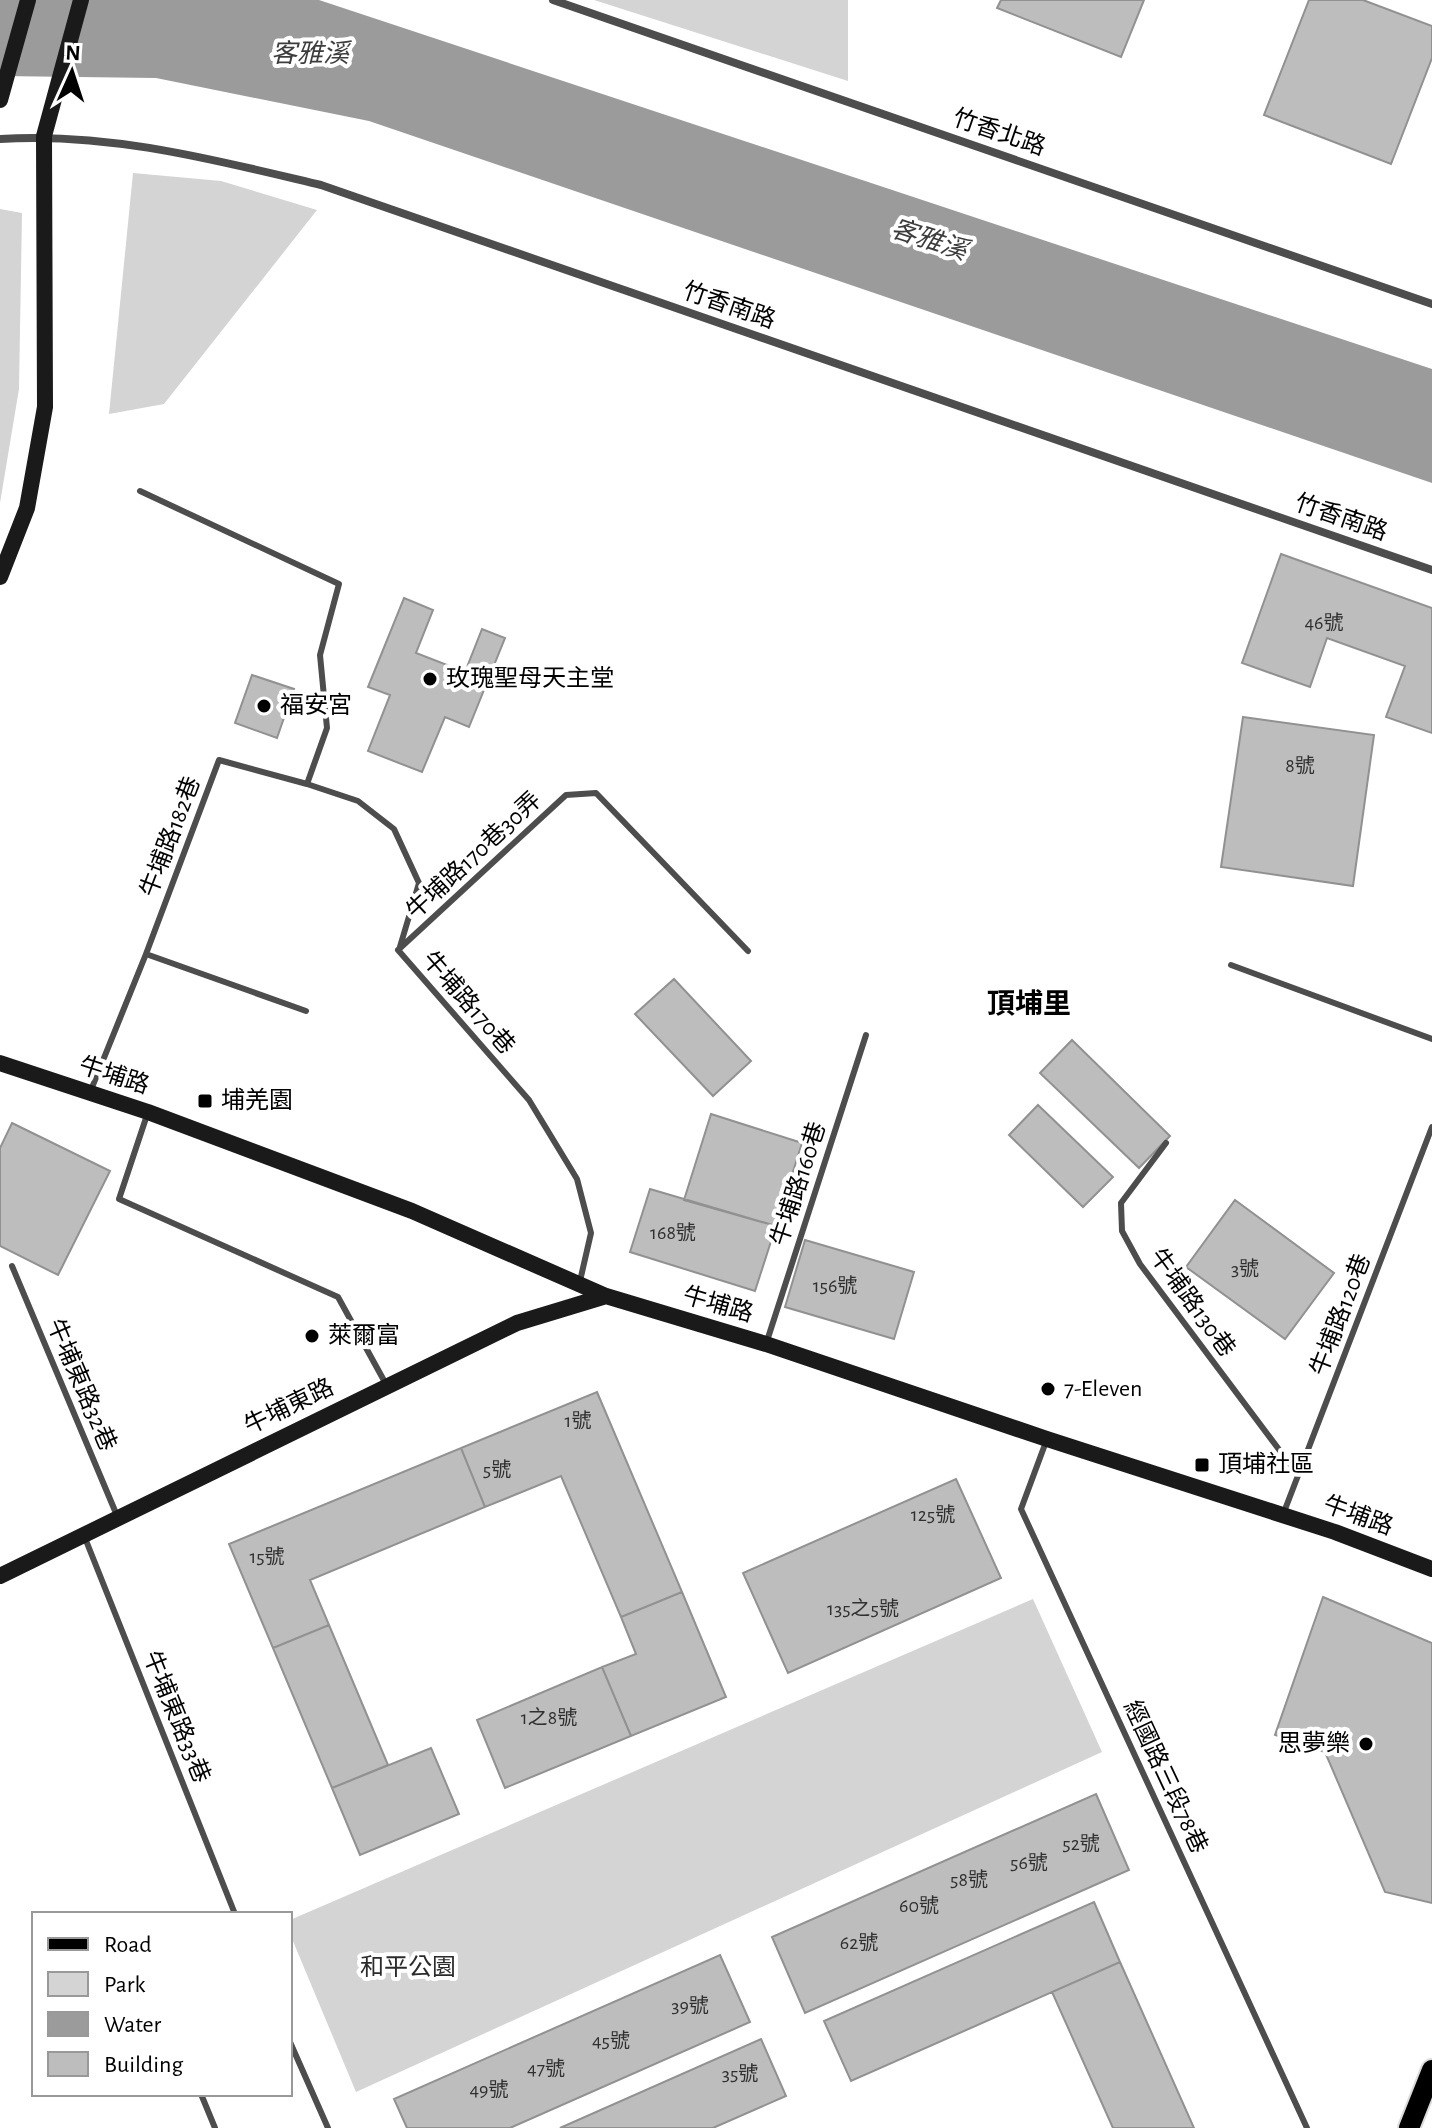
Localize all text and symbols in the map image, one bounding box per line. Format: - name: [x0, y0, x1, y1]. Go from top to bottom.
- north arrow: [32, 32, 112, 112]
- water label: 客雅溪: [271, 39, 353, 67]
- text: N: [65, 42, 81, 64]
- street label: 竹香北路: [950, 104, 1049, 160]
- water label: 客雅溪: [888, 214, 975, 266]
- street label: 竹香南路: [680, 277, 779, 333]
- street label: 竹香南路: [1292, 489, 1391, 545]
- house number: 46號: [1304, 612, 1344, 633]
- place label: 玫瑰聖母天主堂: [446, 665, 614, 691]
- marker: 玫瑰聖母天主堂: [421, 670, 439, 688]
- place label: 福安宮: [280, 692, 352, 718]
- marker: 福安宮: [255, 697, 273, 715]
- house number: 8號: [1285, 755, 1315, 776]
- street label: 牛埔路182巷: [135, 773, 205, 900]
- street label: 牛埔路170巷30弄: [401, 787, 546, 924]
- street label: 牛埔路170巷: [417, 946, 520, 1059]
- district label: 頂埔里: [987, 989, 1071, 1019]
- street label: 牛埔路: [76, 1052, 153, 1099]
- place label: 埔羌園: [221, 1087, 293, 1113]
- marker: 埔羌園: [196, 1092, 214, 1110]
- street label: 牛埔路160巷: [766, 1119, 830, 1249]
- house number: 168號: [650, 1222, 696, 1243]
- street label: 牛埔路130巷: [1145, 1243, 1241, 1361]
- street label: 牛埔路120巷: [1305, 1250, 1375, 1379]
- house number: 3號: [1231, 1258, 1259, 1279]
- house number: 156號: [813, 1275, 857, 1296]
- street label: 牛埔路: [680, 1282, 756, 1326]
- street label: 牛埔東路32巷: [42, 1315, 121, 1454]
- place label: 萊爾富: [328, 1322, 400, 1348]
- marker: 萊爾富: [303, 1327, 321, 1345]
- street label: 牛埔東路: [240, 1373, 337, 1439]
- place label: 7-Eleven: [1064, 1377, 1142, 1401]
- marker: 7-Eleven: [1039, 1380, 1057, 1398]
- house number: 1號: [565, 1410, 591, 1431]
- place label: 頂埔社區: [1218, 1451, 1314, 1477]
- marker: 頂埔社區: [1193, 1456, 1211, 1474]
- house number: 5號: [483, 1459, 511, 1480]
- street label: 牛埔路: [1320, 1491, 1397, 1540]
- house number: 125號: [911, 1504, 955, 1525]
- house number: 15號: [249, 1546, 285, 1567]
- house number: 135之5號: [827, 1597, 899, 1619]
- street label: 牛埔東路33巷: [139, 1647, 215, 1786]
- street label: 經國路三段78巷: [1119, 1696, 1213, 1857]
- house number: 1之8號: [521, 1706, 577, 1728]
- place label: 思夢樂: [1278, 1730, 1350, 1756]
- marker: 思夢樂: [1357, 1735, 1375, 1753]
- house number: 52號: [1062, 1833, 1100, 1854]
- house number: 56號: [1010, 1852, 1048, 1873]
- house number: 58號: [950, 1869, 988, 1890]
- house number: 60號: [899, 1895, 939, 1916]
- legend: [32, 1912, 292, 2096]
- house number: 62號: [840, 1932, 878, 1953]
- text: Road: [104, 1933, 152, 1957]
- park label: 和平公園: [360, 1955, 456, 1980]
- text: Park: [104, 1973, 145, 1997]
- house number: 39號: [671, 1995, 709, 2016]
- text: Water: [104, 2013, 162, 2037]
- house number: 45號: [592, 2030, 630, 2051]
- text: Building: [104, 2053, 183, 2077]
- house number: 47號: [527, 2058, 565, 2079]
- house number: 35號: [722, 2063, 758, 2084]
- house number: 49號: [469, 2079, 509, 2100]

